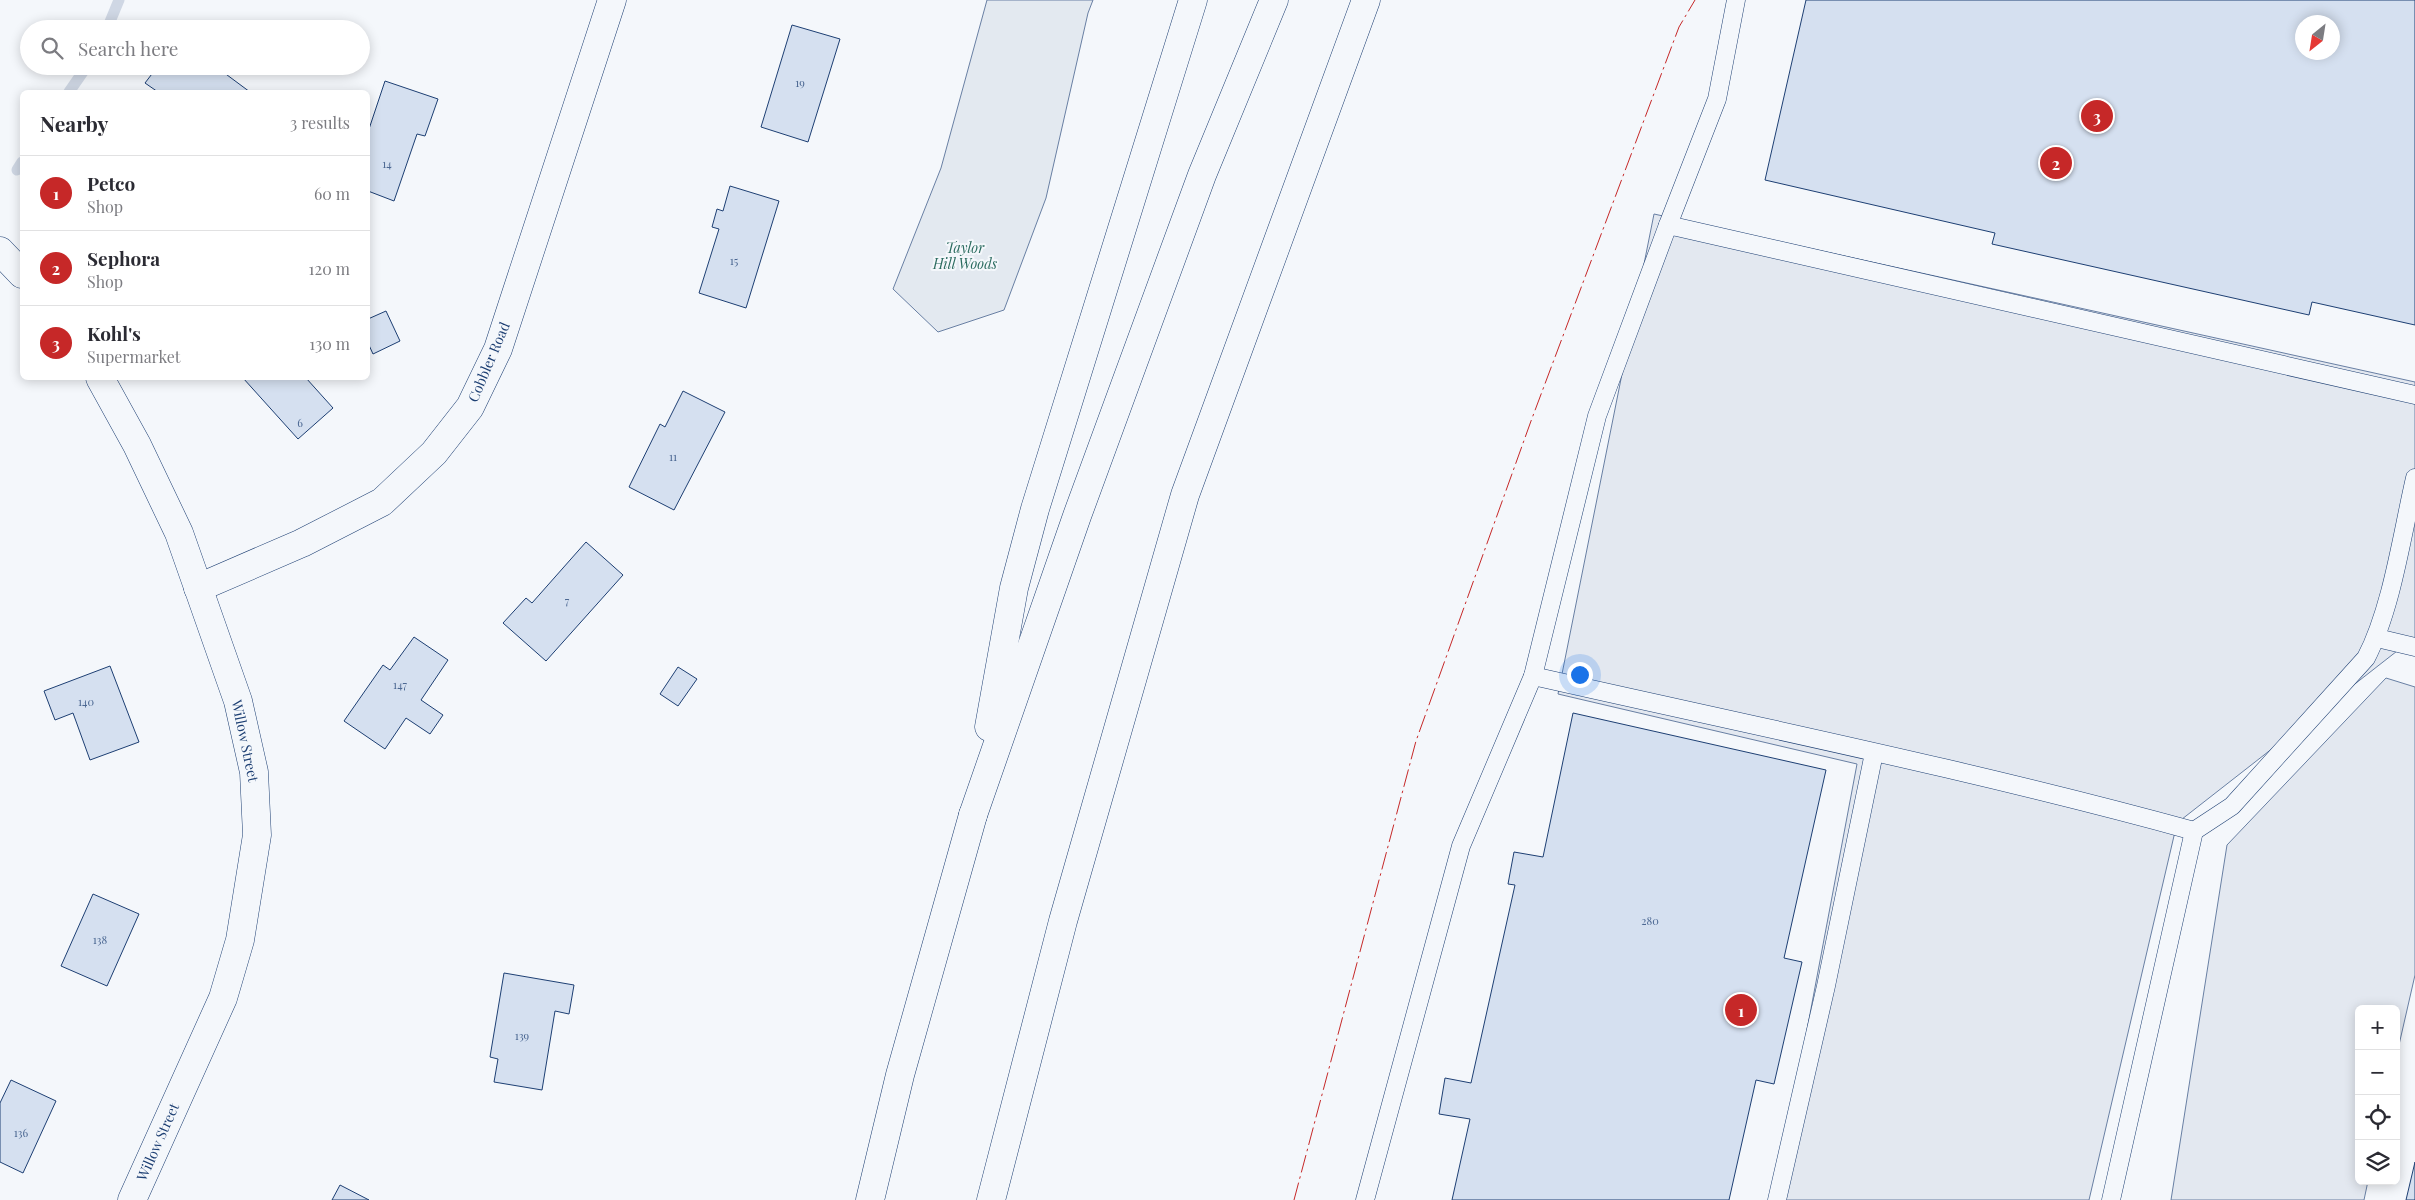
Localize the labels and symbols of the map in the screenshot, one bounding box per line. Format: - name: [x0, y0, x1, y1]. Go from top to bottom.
- north arrow: [2295, 15, 2340, 60]
- house number: 19: [795, 75, 805, 90]
- pin: 3: [2081, 97, 2113, 135]
- pin: 2: [2040, 144, 2072, 182]
- house number: 14: [382, 156, 392, 171]
- park label: Taylor Hill Woods: [932, 238, 998, 273]
- house number: 15: [730, 253, 739, 268]
- street label: Cobbler Road: [463, 319, 514, 405]
- house number: 6: [297, 415, 303, 430]
- house number: 11: [669, 449, 677, 464]
- house number: 7: [565, 593, 570, 608]
- your location: [1567, 662, 1593, 688]
- house number: 147: [393, 677, 407, 692]
- house number: 140: [78, 694, 94, 709]
- street label: Willow Street: [227, 697, 264, 785]
- house number: 280: [1641, 913, 1659, 928]
- house number: 138: [93, 932, 108, 947]
- pin: 1: [1725, 991, 1757, 1029]
- house number: 139: [515, 1028, 530, 1043]
- street label: Willow Street: [132, 1099, 184, 1185]
- house number: 136: [14, 1125, 29, 1140]

